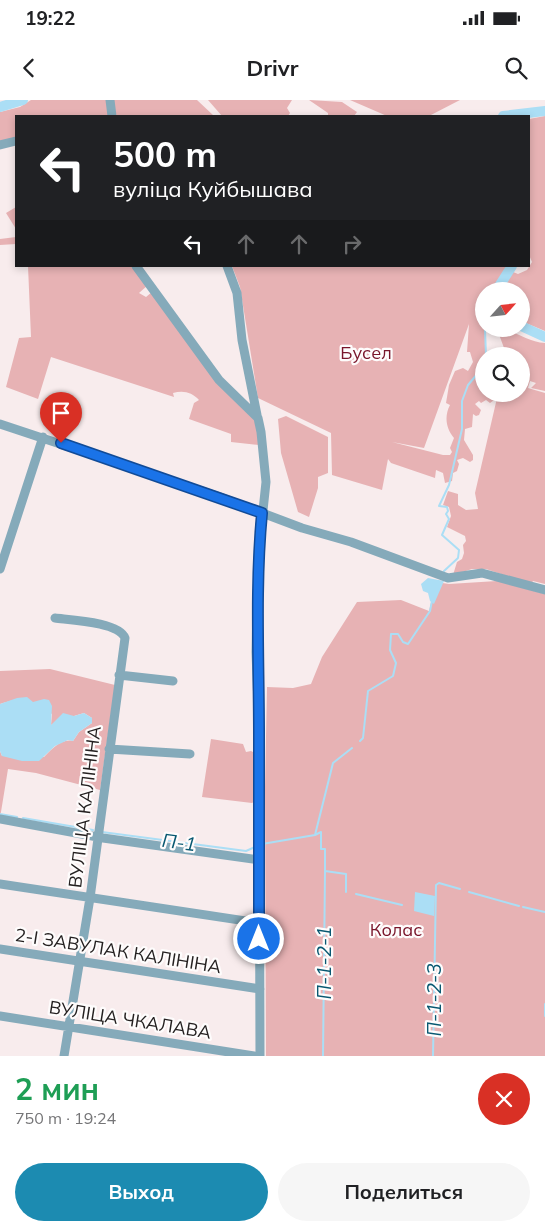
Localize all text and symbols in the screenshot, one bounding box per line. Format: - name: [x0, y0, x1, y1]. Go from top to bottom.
- text: 19:22: [25, 6, 75, 30]
- icon: back: [15, 54, 43, 82]
- text: Drivr: [247, 54, 298, 82]
- icon: search: [502, 54, 530, 82]
- text: 500 m: [113, 132, 217, 176]
- icon: left: [30, 135, 95, 200]
- text: вуліца Куйбышава: [113, 175, 313, 203]
- icon: left: [179, 230, 207, 258]
- icon: ahead: [232, 230, 260, 258]
- icon: ahead: [285, 230, 313, 258]
- icon: right: [338, 230, 366, 258]
- north arrow: [475, 282, 530, 338]
- map controls: [475, 282, 530, 402]
- park label: Бусел: [340, 341, 392, 364]
- button: search: [475, 347, 530, 402]
- pin: [40, 392, 82, 443]
- icon: arrive: [47, 399, 75, 427]
- street label: ВУЛІЦА КАЛІНІНА: [63, 725, 106, 889]
- water label: П-1: [161, 828, 197, 856]
- position arrow: [232, 912, 284, 964]
- park label: Колас: [370, 918, 422, 941]
- street label: 2-І ЗАВУЛАК КАЛІНІНА: [13, 923, 223, 978]
- water label: П-1-2-1: [312, 926, 336, 1000]
- water label: П-1-2-3: [422, 963, 446, 1037]
- street label: ВУЛІЦА ЧКАЛАВА: [47, 995, 213, 1044]
- text: 2 мин: [15, 1070, 99, 1108]
- button: close: [478, 1073, 530, 1125]
- text: 750 m · 19:24: [15, 1108, 116, 1128]
- button: Выход: [15, 1163, 268, 1221]
- button: Поделиться: [278, 1163, 530, 1221]

